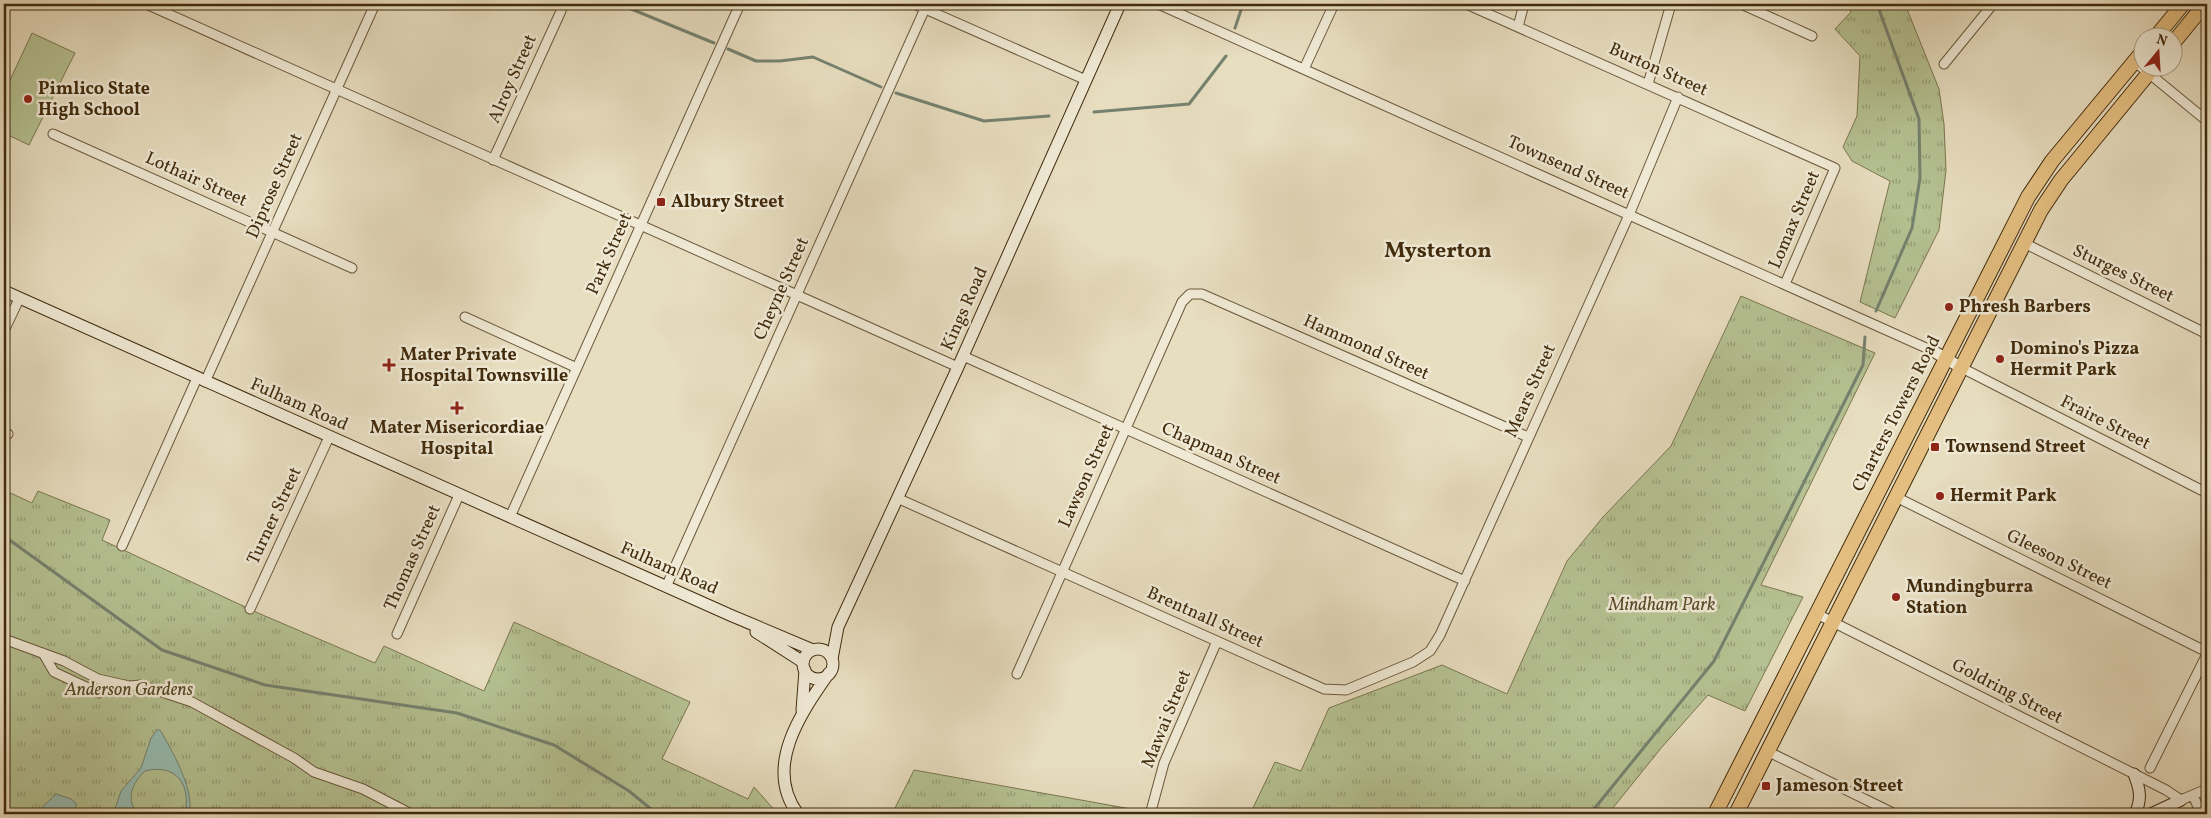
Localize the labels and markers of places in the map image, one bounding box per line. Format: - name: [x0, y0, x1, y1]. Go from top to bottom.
- place label: Pimlico State High School: [38, 77, 150, 123]
- marker: Pimlico State High School: [22, 93, 34, 105]
- place label: Albury Street: [671, 190, 784, 215]
- marker: Albury Street: [655, 196, 667, 208]
- place label: Phresh Barbers: [1959, 295, 2091, 320]
- marker: Phresh Barbers: [1943, 301, 1955, 313]
- place label: Domino's Pizza Hermit Park: [2010, 337, 2139, 383]
- place label: Mater Private Hospital Townsville: [400, 343, 568, 389]
- marker: Domino's Pizza Hermit Park: [1994, 353, 2006, 365]
- marker: Mater Private Hospital Townsville: [382, 358, 396, 372]
- marker: Mater Misericordiae Hospital: [450, 401, 464, 415]
- place label: Mater Misericordiae Hospital: [370, 416, 544, 462]
- place label: Townsend Street: [1945, 435, 2086, 460]
- marker: Townsend Street: [1929, 441, 1941, 453]
- place label: Hermit Park: [1950, 484, 2057, 509]
- marker: Hermit Park: [1934, 490, 1946, 502]
- place label: Mundingburra Station: [1906, 575, 2034, 621]
- marker: Mundingburra Station: [1890, 591, 1902, 603]
- place label: Jameson Street: [1775, 774, 1903, 799]
- marker: Jameson Street: [1760, 780, 1772, 792]

